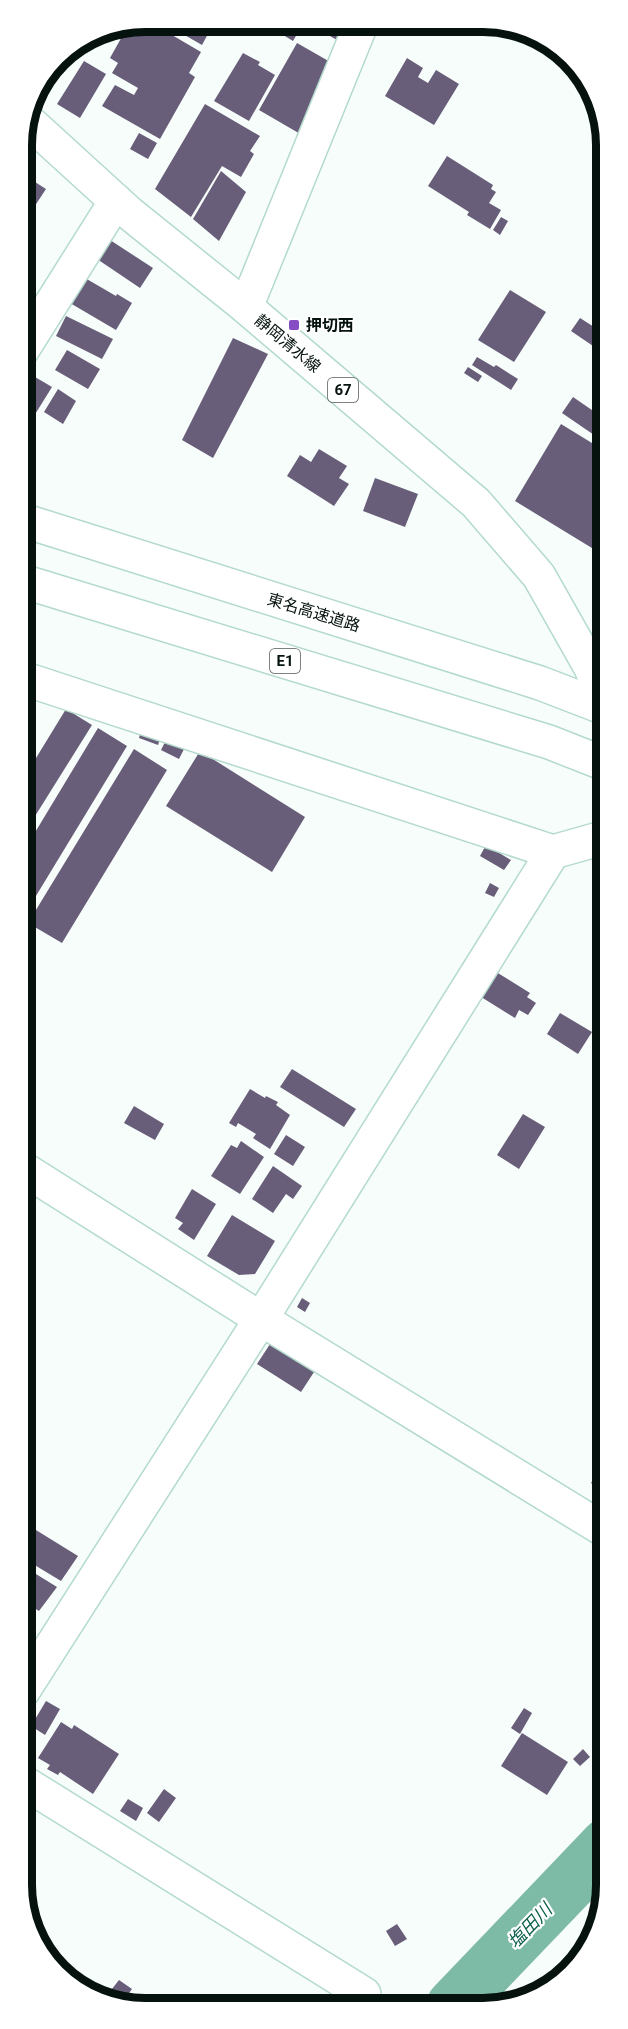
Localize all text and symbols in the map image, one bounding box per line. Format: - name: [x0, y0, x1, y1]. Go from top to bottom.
- street label: 静岡清水線: [251, 310, 324, 376]
- place label: 押切西: [306, 316, 354, 335]
- marker: 押切西: [287, 318, 301, 332]
- road number: 67: [328, 378, 358, 402]
- street label: 東名高速道路: [265, 589, 363, 636]
- road number: E1: [270, 649, 300, 673]
- water label: 塩田川: [503, 1897, 557, 1952]

